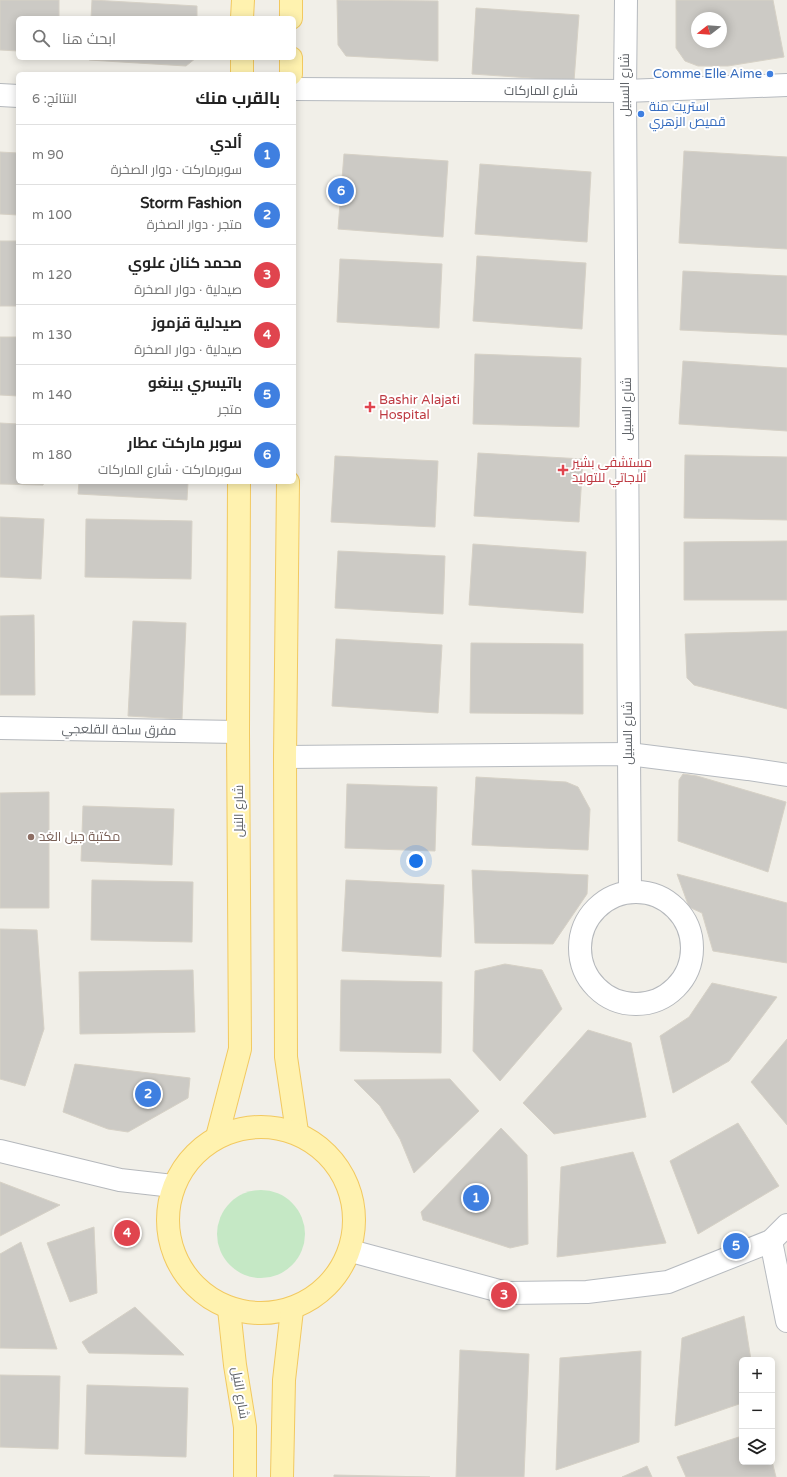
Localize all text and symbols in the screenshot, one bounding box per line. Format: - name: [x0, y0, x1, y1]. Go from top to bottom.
- north arrow: [691, 12, 727, 48]
- search box: [16, 16, 296, 60]
- icon: search: [30, 27, 52, 49]
- text: ابحث هنا: [62, 30, 116, 48]
- street label: شارع السبيل: [617, 53, 633, 117]
- place label: Comme Elle Aime: [653, 66, 762, 82]
- marker: Comme Elle Aime: [765, 69, 775, 79]
- street label: شارع الماركات: [504, 83, 578, 99]
- text: بالقرب منك: [195, 88, 280, 109]
- text: النتائج: 6: [32, 91, 77, 107]
- place label: استريت منة قميص الزهري: [649, 99, 726, 132]
- marker: استريت منة قميص الزهري: [636, 109, 646, 119]
- text: ألدي: [210, 134, 242, 152]
- text: 90 m: [32, 147, 64, 163]
- text: 1: [263, 147, 271, 163]
- text: سوبرماركت · دوار الصخرة: [111, 162, 242, 178]
- pin: 6: [328, 176, 354, 206]
- text: Storm Fashion: [140, 194, 242, 212]
- text: 100 m: [32, 207, 72, 223]
- text: 2: [263, 207, 271, 223]
- text: متجر · دوار الصخرة: [147, 217, 242, 233]
- text: محمد كنان علوي: [128, 254, 242, 272]
- text: 120 m: [32, 267, 72, 283]
- text: 3: [263, 267, 271, 283]
- text: صيدلية · دوار الصخرة: [134, 282, 242, 298]
- text: صيدلية قزموز: [152, 314, 242, 332]
- text: 130 m: [32, 327, 72, 343]
- text: 4: [263, 327, 271, 343]
- text: صيدلية · دوار الصخرة: [134, 342, 242, 358]
- text: باتيسري بينغو: [148, 374, 242, 392]
- street label: شارع السبيل: [619, 377, 635, 441]
- text: 140 m: [32, 387, 72, 403]
- text: 5: [263, 387, 271, 403]
- place label: Bashir Alajati Hospital: [379, 392, 460, 423]
- marker: Bashir Alajati Hospital: [364, 401, 376, 413]
- text: متجر: [218, 402, 242, 418]
- text: سوبر ماركت عطار: [128, 434, 242, 452]
- text: 180 m: [32, 447, 72, 463]
- text: 6: [263, 447, 271, 463]
- place label: مستشفى بشير آلاجاتي للتوليد: [571, 455, 652, 488]
- text: سوبرماركت · شارع الماركات: [98, 462, 242, 478]
- marker: مستشفى بشير آلاجاتي للتوليد: [557, 464, 569, 476]
- street label: شارع السبيل: [620, 701, 636, 765]
- street label: مفرق ساحة القلعجي: [61, 721, 177, 741]
- street label: شارع النيل: [231, 785, 247, 837]
- place label: مكتبة جيل الغد: [39, 829, 120, 845]
- marker: مكتبة جيل الغد: [26, 832, 36, 842]
- your location: [406, 851, 426, 871]
- pin: 2: [135, 1079, 161, 1109]
- pin: 1: [463, 1183, 489, 1213]
- pin: 4: [114, 1218, 140, 1248]
- pin: 5: [723, 1231, 749, 1261]
- pin: 3: [491, 1280, 517, 1310]
- map controls: [739, 1357, 775, 1465]
- button: +: [739, 1357, 775, 1393]
- street label: شارع النيل: [228, 1366, 252, 1420]
- button: −: [739, 1393, 775, 1429]
- button: layers: [739, 1429, 775, 1465]

